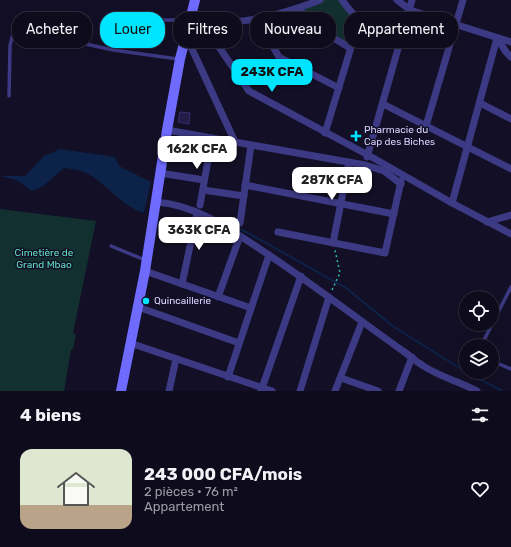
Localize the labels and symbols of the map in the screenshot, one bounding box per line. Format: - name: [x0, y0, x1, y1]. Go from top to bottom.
- pin: 243K CFA: [231, 59, 313, 93]
- place label: Pharmacie du Cap des Biches: [364, 124, 435, 148]
- marker: Pharmacie du Cap des Biches: [351, 131, 361, 141]
- pin: 162K CFA: [156, 136, 238, 170]
- pin: 287K CFA: [291, 167, 373, 201]
- pin: 363K CFA: [158, 217, 240, 251]
- park label: Cimetière de Grand Mbao: [15, 247, 74, 271]
- place label: Quincaillerie: [154, 295, 211, 307]
- marker: Quincaillerie: [141, 296, 151, 306]

